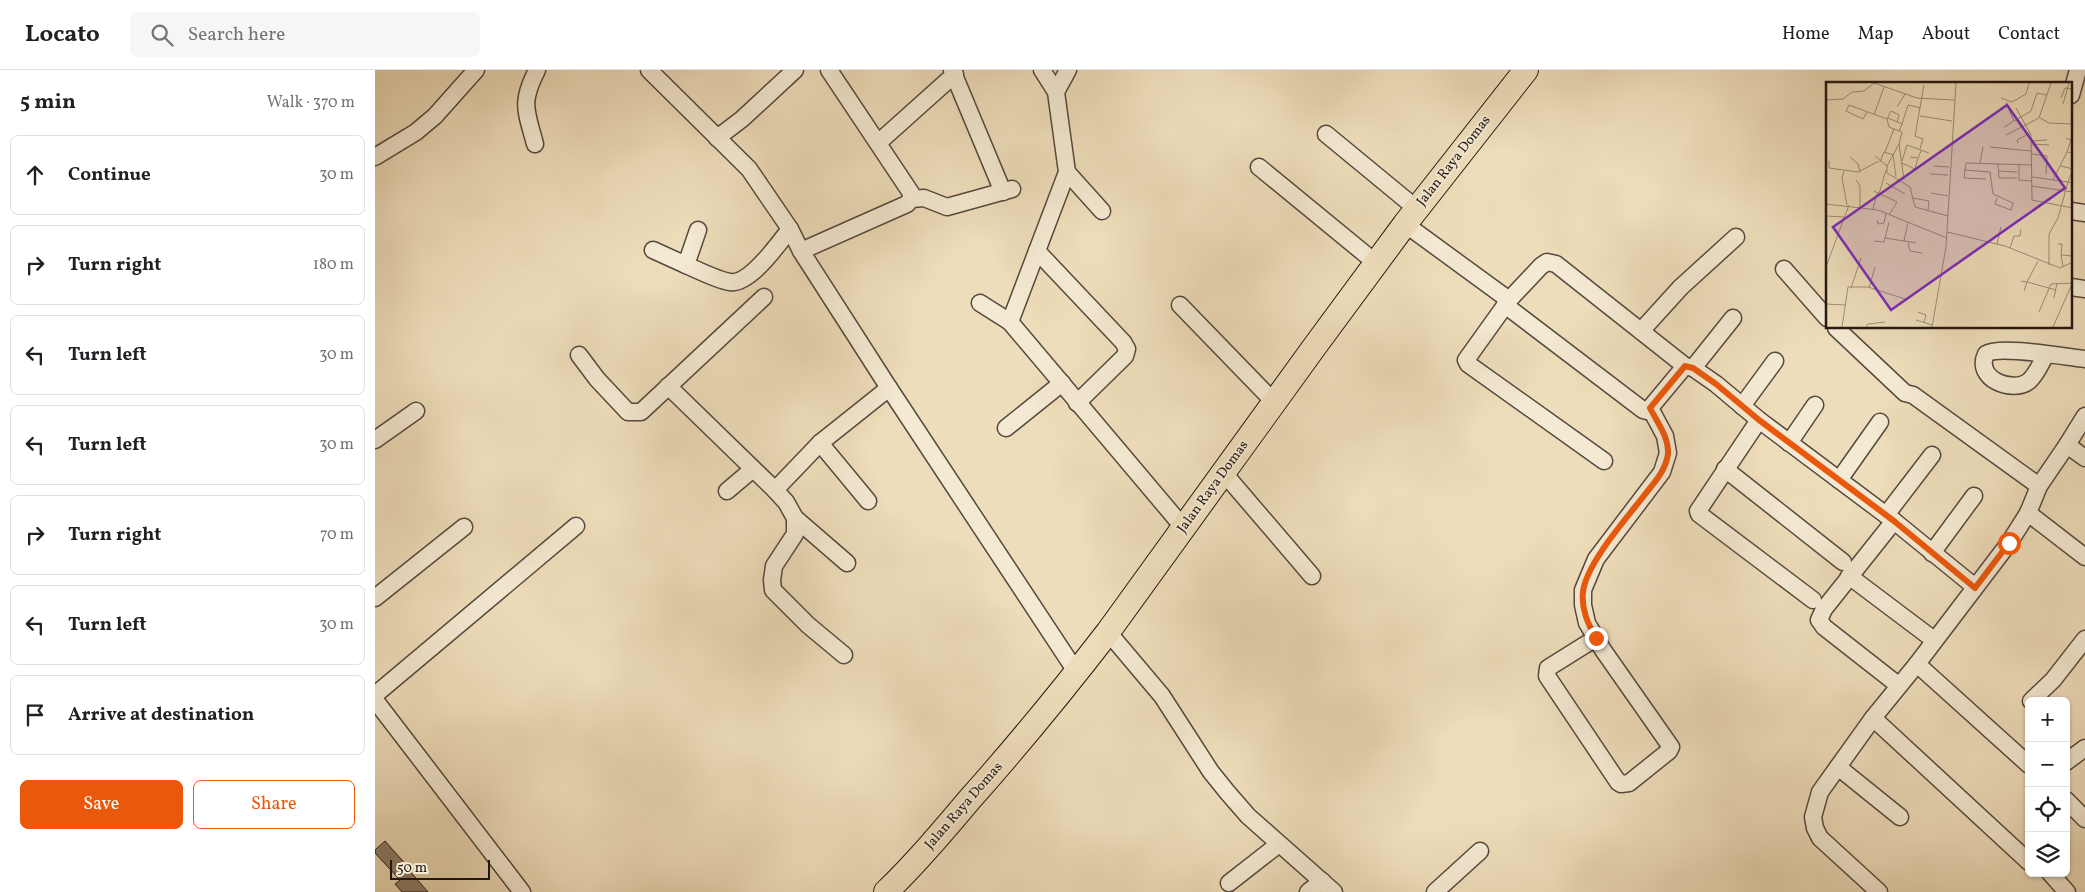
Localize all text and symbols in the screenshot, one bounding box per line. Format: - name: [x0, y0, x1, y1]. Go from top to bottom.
- search box: [130, 12, 480, 57]
- text: Locato: [25, 18, 100, 52]
- icon: search: [148, 21, 176, 49]
- text: Search here: [188, 22, 285, 48]
- text: Home: [1782, 22, 1830, 47]
- text: Map: [1858, 22, 1894, 47]
- text: About: [1922, 22, 1970, 47]
- text: Contact: [1998, 22, 2060, 47]
- inset map: [1826, 82, 2073, 329]
- text: 5 min: [20, 88, 76, 117]
- text: Walk · 370 m: [267, 92, 355, 114]
- street label: Jalan Raya Domas: [1413, 112, 1495, 210]
- icon: ahead: [21, 161, 49, 189]
- text: Continue: [68, 162, 151, 188]
- text: 30 m: [319, 164, 354, 186]
- icon: right: [21, 251, 49, 279]
- text: Turn right: [68, 252, 161, 278]
- text: 180 m: [313, 254, 354, 276]
- icon: left: [21, 341, 49, 369]
- text: Turn left: [68, 342, 147, 368]
- text: 30 m: [319, 344, 354, 366]
- icon: left: [21, 431, 49, 459]
- text: Turn left: [68, 432, 147, 458]
- text: 30 m: [319, 434, 354, 456]
- street label: Jalan Raya Domas: [1173, 437, 1253, 537]
- icon: right: [21, 521, 49, 549]
- text: Turn right: [68, 522, 161, 548]
- text: 70 m: [320, 524, 354, 546]
- route start: [1998, 532, 2021, 555]
- icon: left: [21, 611, 49, 639]
- text: Turn left: [68, 612, 147, 638]
- text: 30 m: [319, 614, 354, 636]
- route end: [1585, 627, 1608, 650]
- map controls: [2025, 697, 2070, 877]
- button: +: [2025, 697, 2070, 742]
- icon: arrive: [21, 701, 49, 729]
- text: Arrive at destination: [68, 702, 254, 728]
- button: −: [2025, 742, 2070, 787]
- street label: Jalan Raya Domas: [921, 758, 1007, 854]
- button: Save: [20, 780, 183, 829]
- button: Share: [193, 780, 355, 829]
- button: locate: [2025, 787, 2070, 832]
- button: layers: [2025, 832, 2070, 877]
- scale bar: [390, 857, 490, 880]
- text: 50 m: [397, 859, 427, 878]

